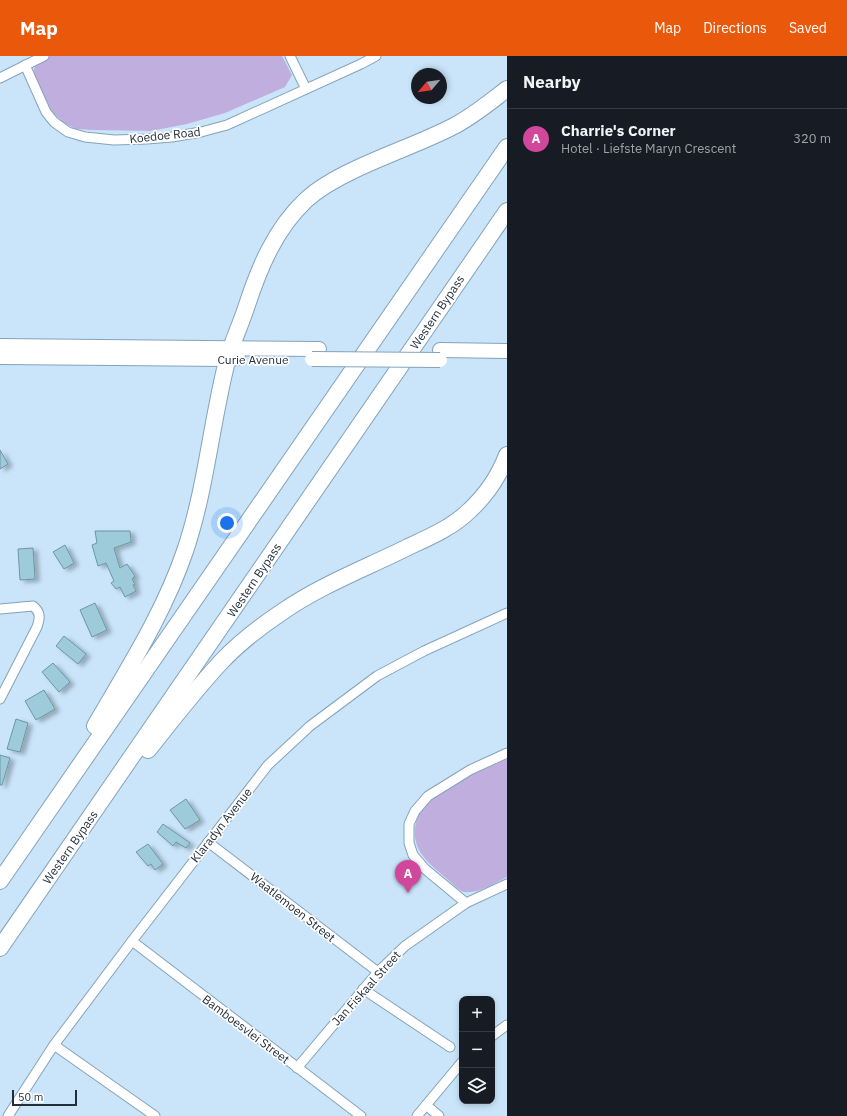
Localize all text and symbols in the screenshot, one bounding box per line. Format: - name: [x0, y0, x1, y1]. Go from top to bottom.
- text: Map: [20, 16, 58, 40]
- text: Map: [654, 19, 681, 37]
- text: Directions: [703, 19, 767, 37]
- text: Saved: [789, 19, 827, 37]
- north arrow: [411, 68, 447, 104]
- text: Nearby: [523, 71, 581, 93]
- text: Charrie's Corner: [561, 121, 676, 140]
- street label: Koedoe Road: [129, 124, 201, 146]
- text: A: [532, 130, 540, 147]
- text: 320 m: [793, 130, 831, 147]
- text: Hotel · Liefste Maryn Crescent: [561, 140, 736, 157]
- street label: Western Bypass: [407, 272, 467, 352]
- street label: Curie Avenue: [217, 352, 289, 367]
- your location: [217, 513, 237, 533]
- street label: Western Bypass: [224, 540, 284, 620]
- street label: Klaradyn Avenue: [187, 784, 255, 865]
- street label: Western Bypass: [39, 807, 101, 887]
- pin: A: [395, 860, 421, 893]
- street label: Waatlemoen Street: [247, 869, 339, 945]
- street label: Jan Fiskaal Street: [328, 947, 404, 1029]
- street label: Bamboesvlei Street: [199, 991, 293, 1067]
- map controls: [459, 996, 495, 1104]
- button: +: [459, 996, 495, 1032]
- button: −: [459, 1032, 495, 1068]
- button: layers: [459, 1068, 495, 1104]
- scale bar: [12, 1088, 77, 1107]
- text: 50 m: [18, 1090, 43, 1104]

